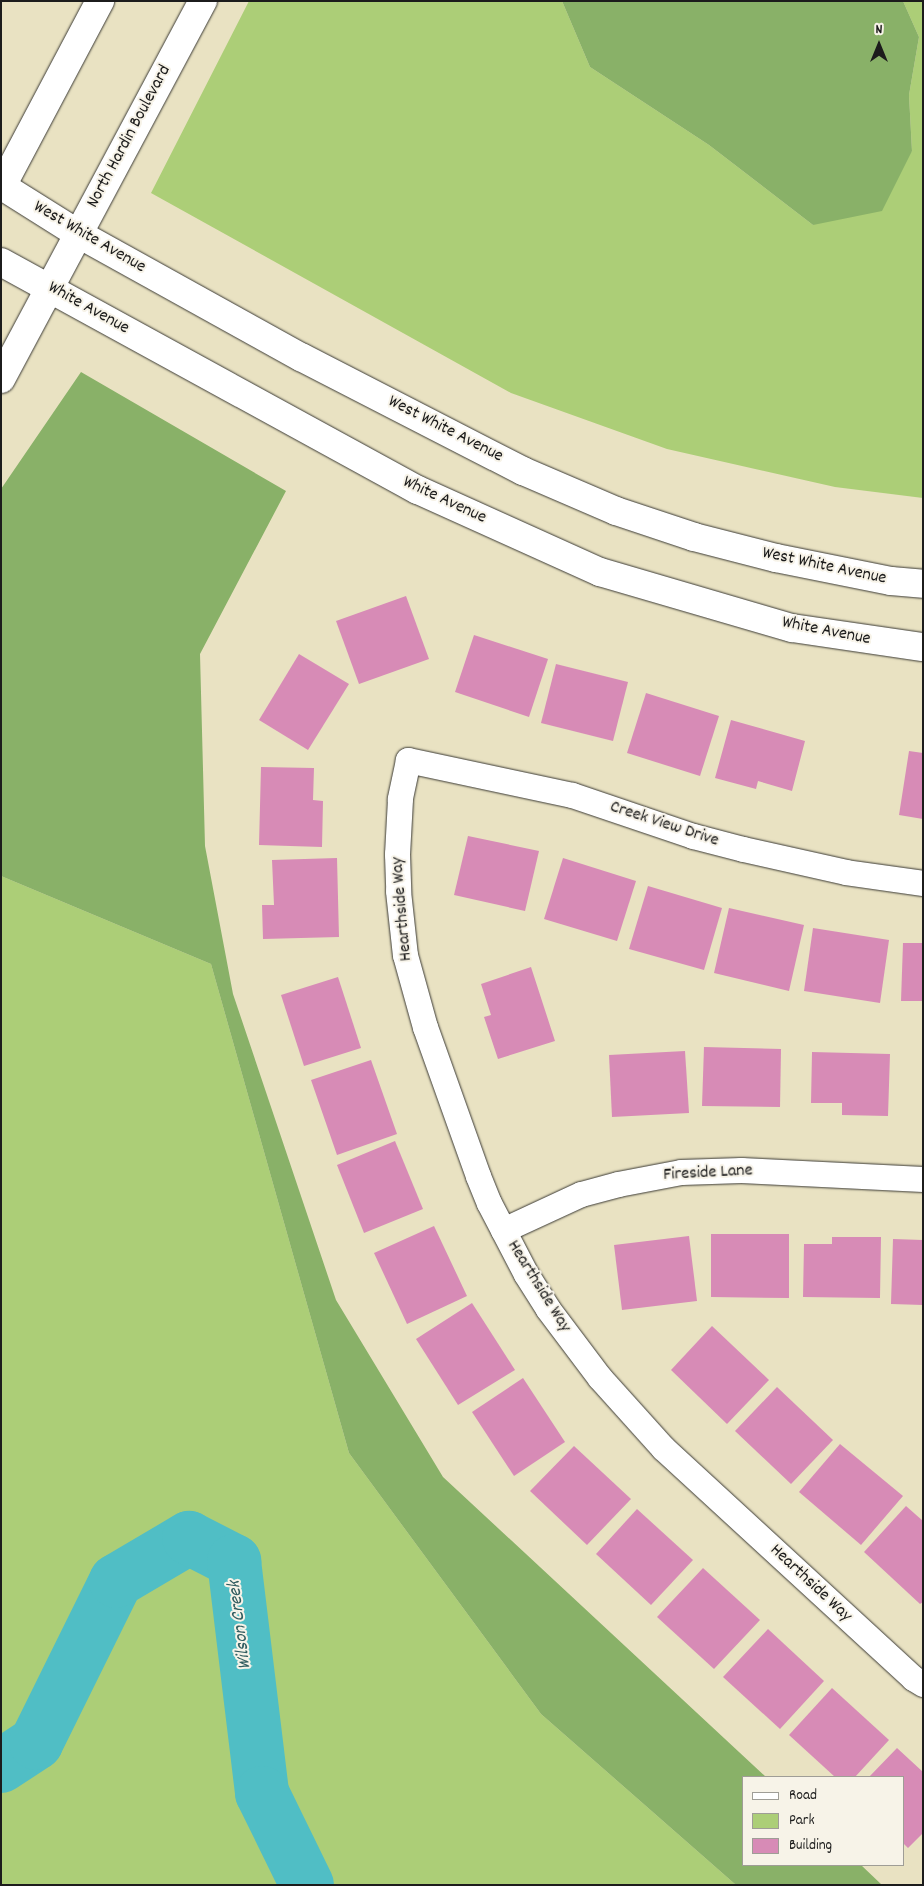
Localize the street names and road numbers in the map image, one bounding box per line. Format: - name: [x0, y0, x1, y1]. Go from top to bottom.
- street label: North Hardin Boulevard: [83, 62, 177, 212]
- street label: West White Avenue: [29, 197, 149, 279]
- street label: White Avenue: [43, 278, 133, 340]
- street label: West White Avenue: [384, 392, 506, 468]
- street label: White Avenue: [399, 472, 489, 530]
- street label: West White Avenue: [760, 543, 888, 591]
- street label: White Avenue: [780, 613, 872, 651]
- street label: Creek View Drive: [607, 797, 721, 853]
- street label: Hearthside Way: [388, 856, 418, 962]
- street label: Fireside Lane: [663, 1161, 753, 1187]
- street label: Hearthside Way: [501, 1237, 575, 1337]
- street label: Hearthside Way: [764, 1540, 856, 1628]

